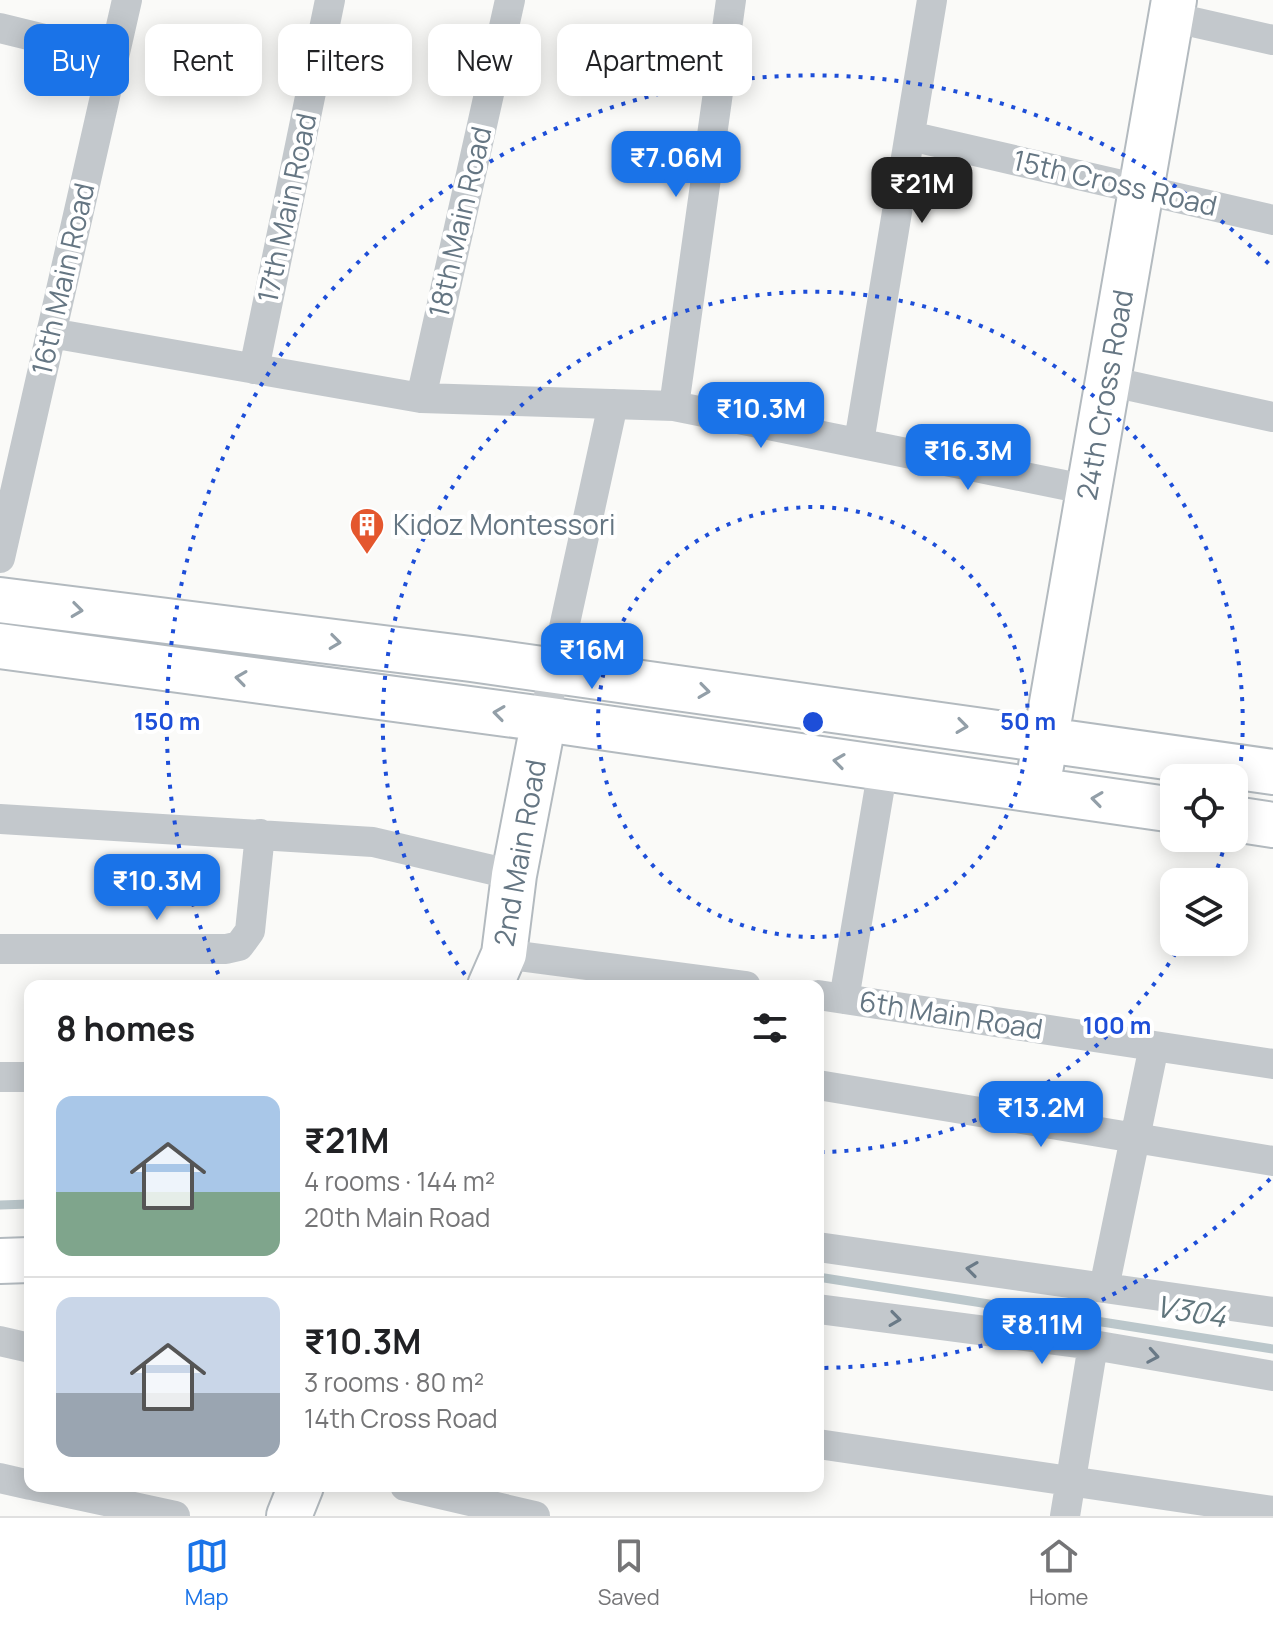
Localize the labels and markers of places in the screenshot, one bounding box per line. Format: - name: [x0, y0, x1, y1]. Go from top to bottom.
- pin: ₹7.06M: [611, 131, 741, 199]
- pin: ₹21M: [875, 157, 969, 225]
- pin: ₹10.3M: [696, 382, 826, 450]
- pin: ₹16.3M: [903, 424, 1033, 492]
- place label: Kidoz Montessori: [393, 505, 616, 543]
- building icon: Kidoz Montessori: [348, 506, 386, 556]
- pin: ₹16M: [545, 623, 639, 691]
- centre of rings: [799, 708, 827, 736]
- pin: ₹10.3M: [92, 854, 222, 922]
- pin: ₹13.2M: [976, 1081, 1106, 1149]
- pin: ₹8.11M: [977, 1298, 1107, 1366]

